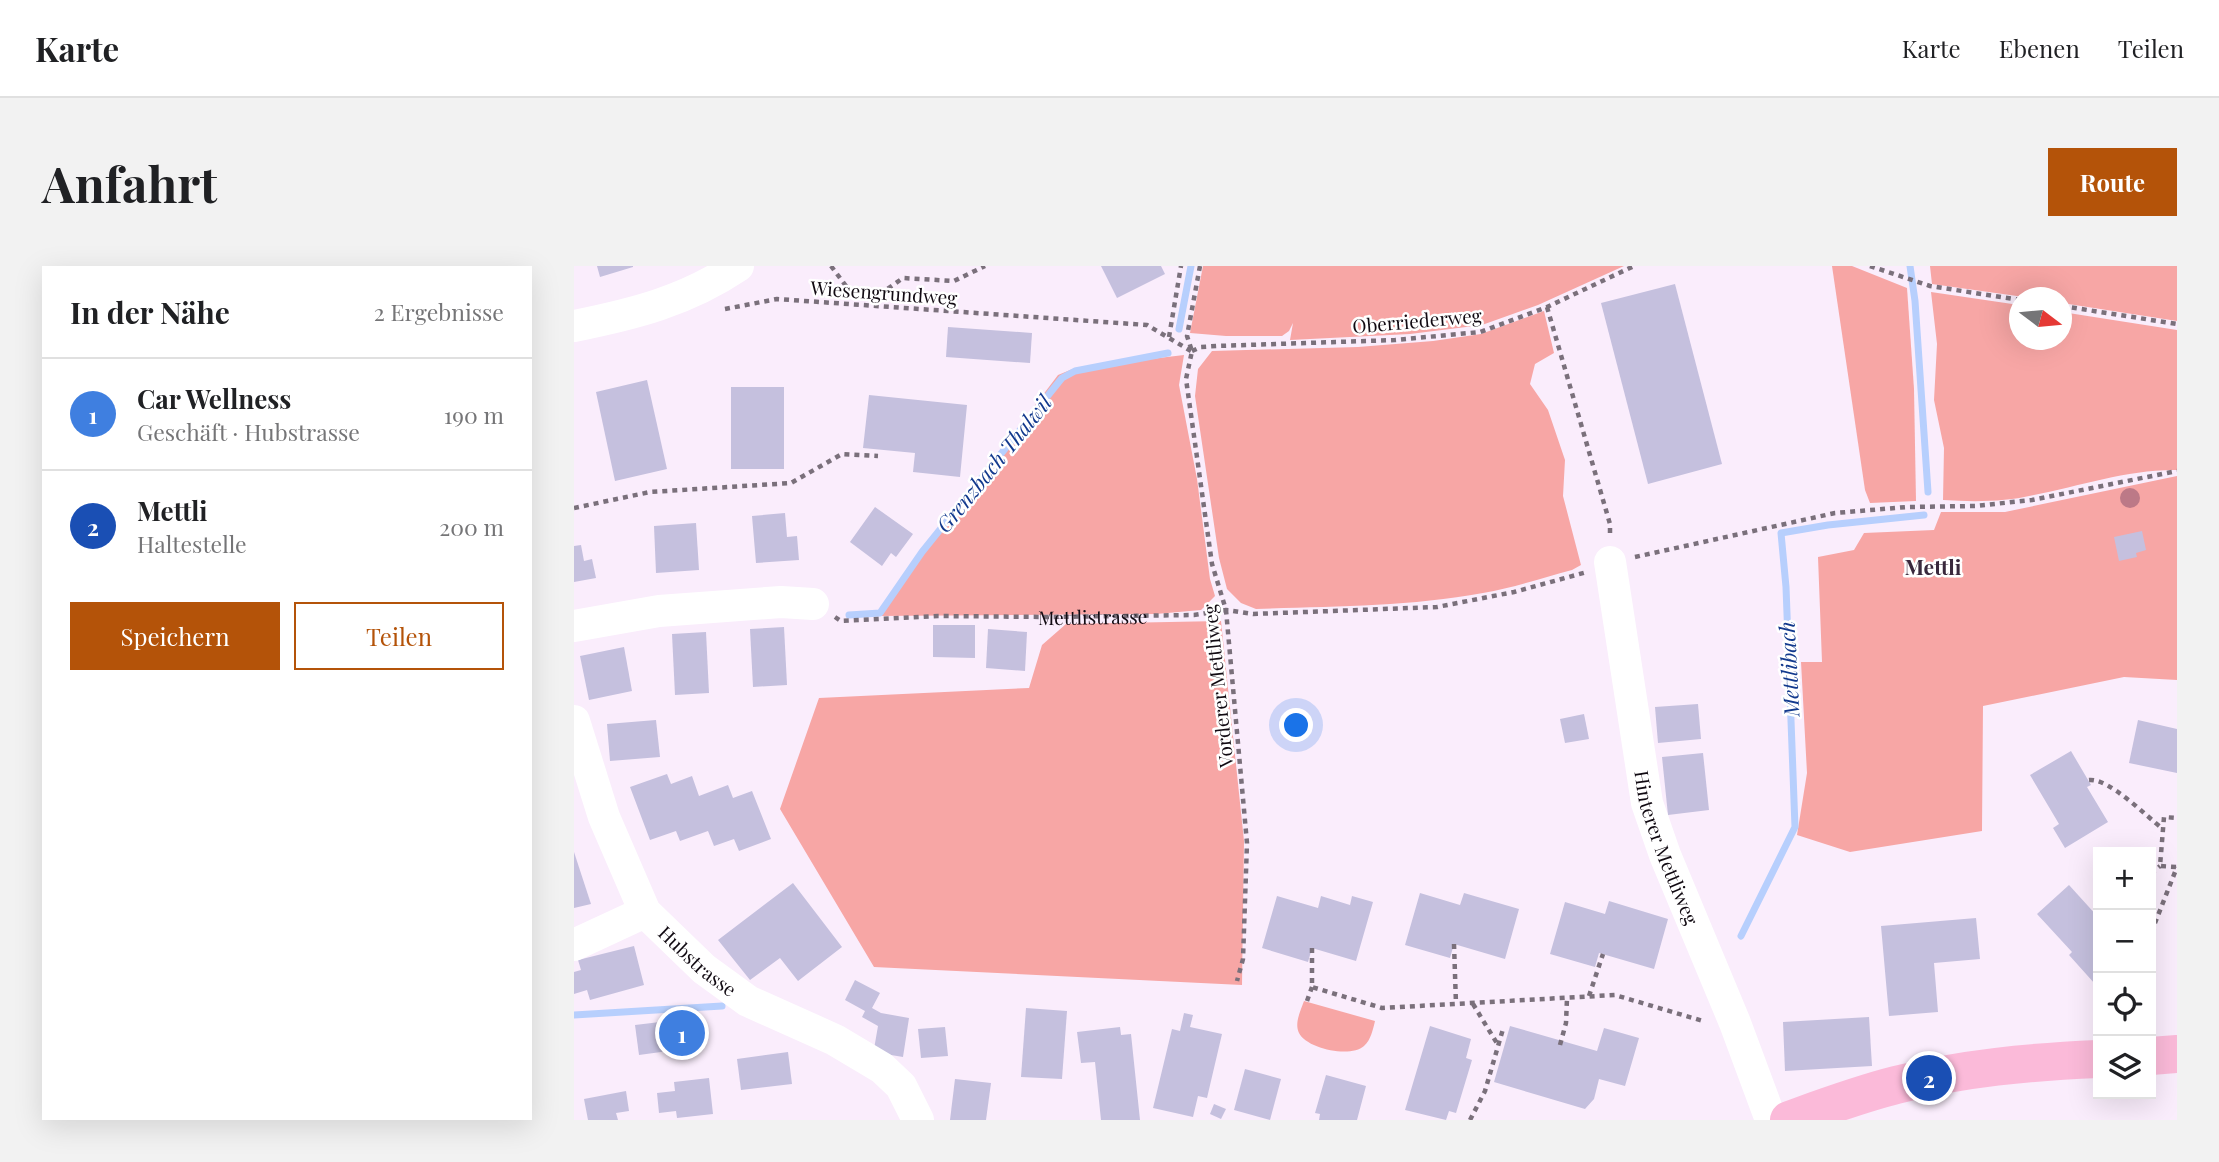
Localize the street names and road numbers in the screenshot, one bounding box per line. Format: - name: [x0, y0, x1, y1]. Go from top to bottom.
- street label: Wiesengrundweg: [809, 274, 958, 310]
- street label: Oberriederweg: [1351, 301, 1483, 339]
- street label: Mettlistrasse: [1038, 603, 1148, 630]
- street label: Vorderer Mettliweg: [1195, 603, 1239, 770]
- street label: Hinterer Mettliweg: [1629, 769, 1705, 928]
- street label: Hubstrasse: [653, 919, 742, 1002]

